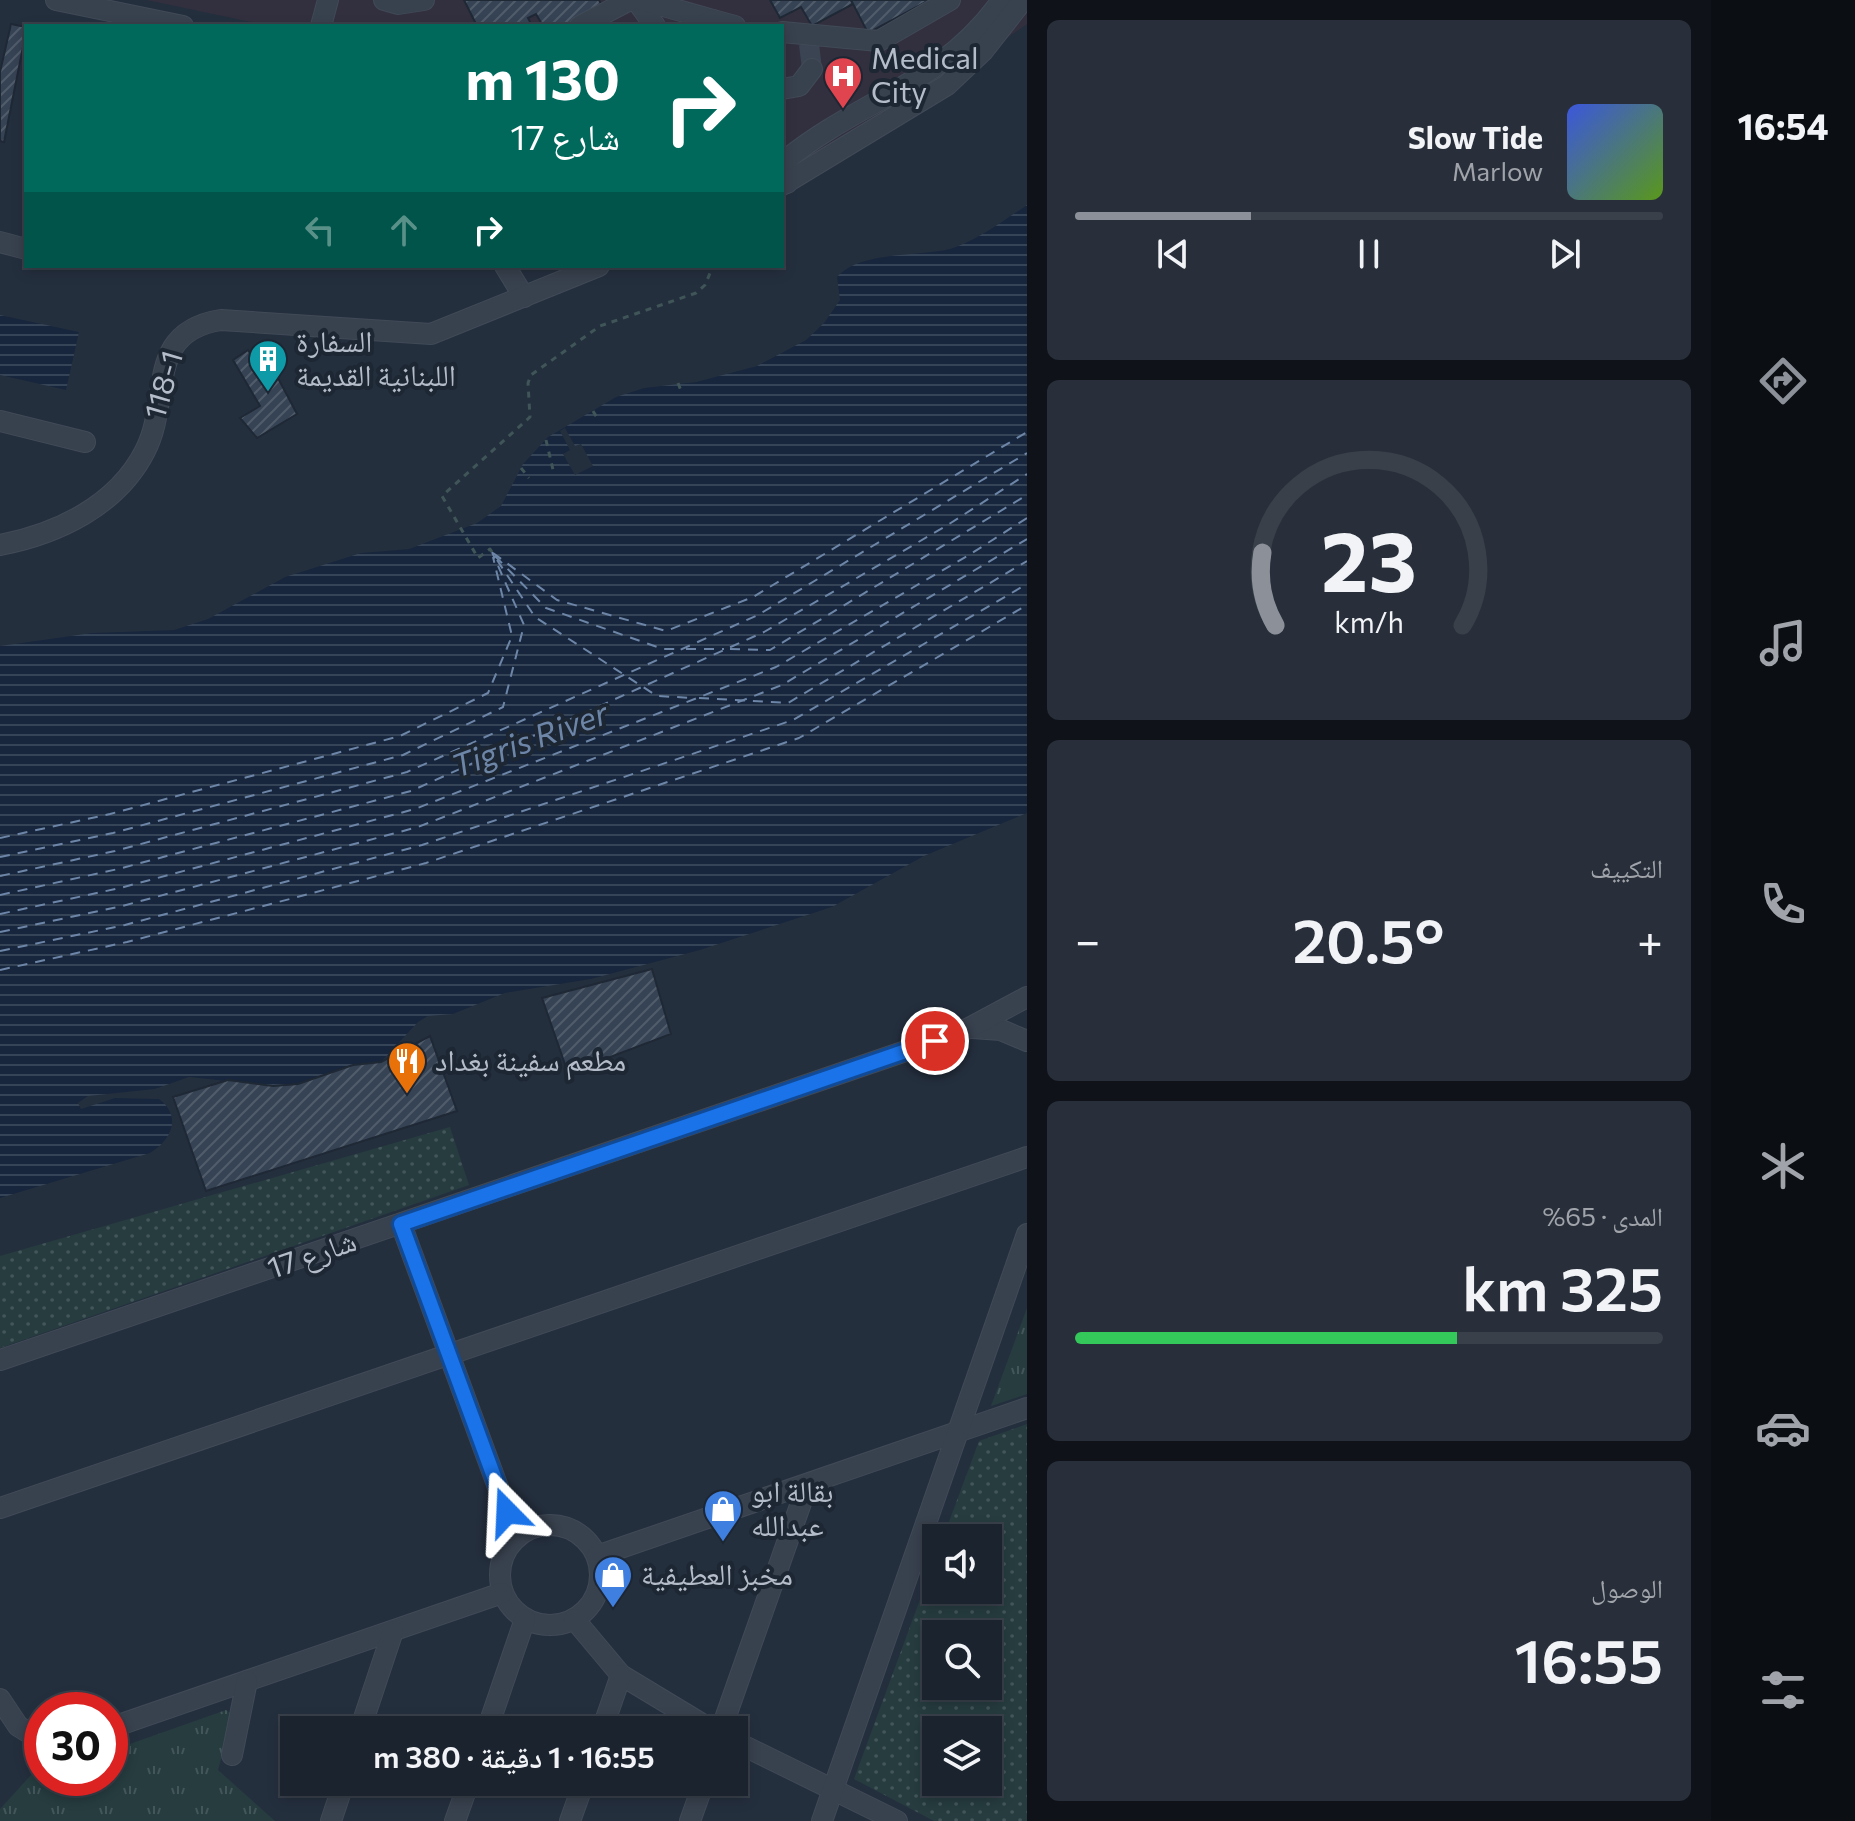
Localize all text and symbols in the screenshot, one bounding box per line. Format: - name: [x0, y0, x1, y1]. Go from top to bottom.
- place label: Medical City: [871, 38, 979, 109]
- text: 130 m: [465, 43, 620, 112]
- hospital icon: Medical City: [822, 55, 864, 110]
- icon: right: [648, 56, 752, 160]
- text: 16:54: [1737, 103, 1829, 147]
- text: شارع 17: [510, 113, 620, 157]
- text: Slow Tide: [1408, 118, 1543, 155]
- text: Marlow: [1452, 155, 1543, 186]
- icon: left: [298, 208, 342, 252]
- icon: ahead: [382, 208, 426, 252]
- icon: right: [466, 208, 510, 252]
- icon: previous: [1151, 232, 1195, 276]
- icon: pause: [1347, 232, 1391, 276]
- icon: next: [1543, 232, 1587, 276]
- place label: السفارة اللبنانية القديمة: [296, 321, 456, 393]
- building icon: السفارة اللبنانية القديمة: [247, 338, 289, 393]
- street label: 118-1: [134, 346, 189, 423]
- icon: directions: [1755, 353, 1811, 409]
- text: 23: [1321, 507, 1417, 609]
- text: km/h: [1334, 604, 1404, 639]
- icon: music: [1755, 615, 1811, 671]
- water label: Tigris River: [446, 691, 614, 785]
- text: التكييف: [1590, 852, 1663, 883]
- icon: phone: [1755, 876, 1811, 932]
- text: 20.5°: [1293, 902, 1445, 975]
- text: −: [1075, 912, 1100, 966]
- text: +: [1637, 912, 1663, 966]
- pin: [901, 1007, 969, 1075]
- icon: arrive: [913, 1019, 957, 1063]
- restaurant icon: مطعم سفينة بغداد: [386, 1040, 428, 1095]
- place label: مطعم سفينة بغداد: [435, 1040, 626, 1081]
- icon: climate: [1755, 1138, 1811, 1194]
- text: المدى · 65%: [1542, 1200, 1663, 1231]
- street label: شارع 17: [262, 1220, 361, 1288]
- text: 325 km: [1462, 1250, 1663, 1323]
- icon: car: [1755, 1400, 1811, 1456]
- position arrow: [465, 1470, 549, 1554]
- place label: بقالة ابو عبدالله: [751, 1471, 834, 1543]
- shop icon: بقالة ابو عبدالله: [702, 1488, 744, 1543]
- map controls: [922, 1524, 1002, 1796]
- button: sound: [922, 1524, 1002, 1604]
- shop icon: مخبز العطيفية: [592, 1554, 634, 1609]
- place label: مخبز العطيفية: [641, 1554, 793, 1592]
- text: الوصول: [1591, 1572, 1663, 1603]
- button: search: [922, 1620, 1002, 1700]
- text: 16:55: [1515, 1622, 1663, 1695]
- icon: filters: [1755, 1662, 1811, 1718]
- speed limit sign: 30: [24, 1692, 128, 1796]
- button: layers: [922, 1716, 1002, 1796]
- text: 16:55 · 1 دقيقة · 380 m: [373, 1737, 655, 1774]

